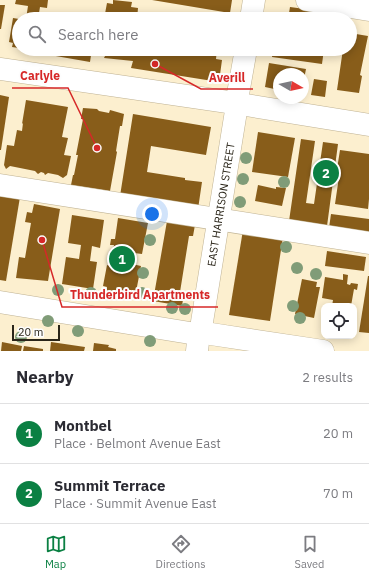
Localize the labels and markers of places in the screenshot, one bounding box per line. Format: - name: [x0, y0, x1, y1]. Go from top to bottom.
- callout: Carlyle: [12, 64, 68, 88]
- callout: Averill: [201, 65, 253, 89]
- pin: 2: [313, 158, 339, 188]
- pin: 1: [109, 244, 135, 274]
- callout: Thunderbird Apartments: [62, 283, 218, 307]

